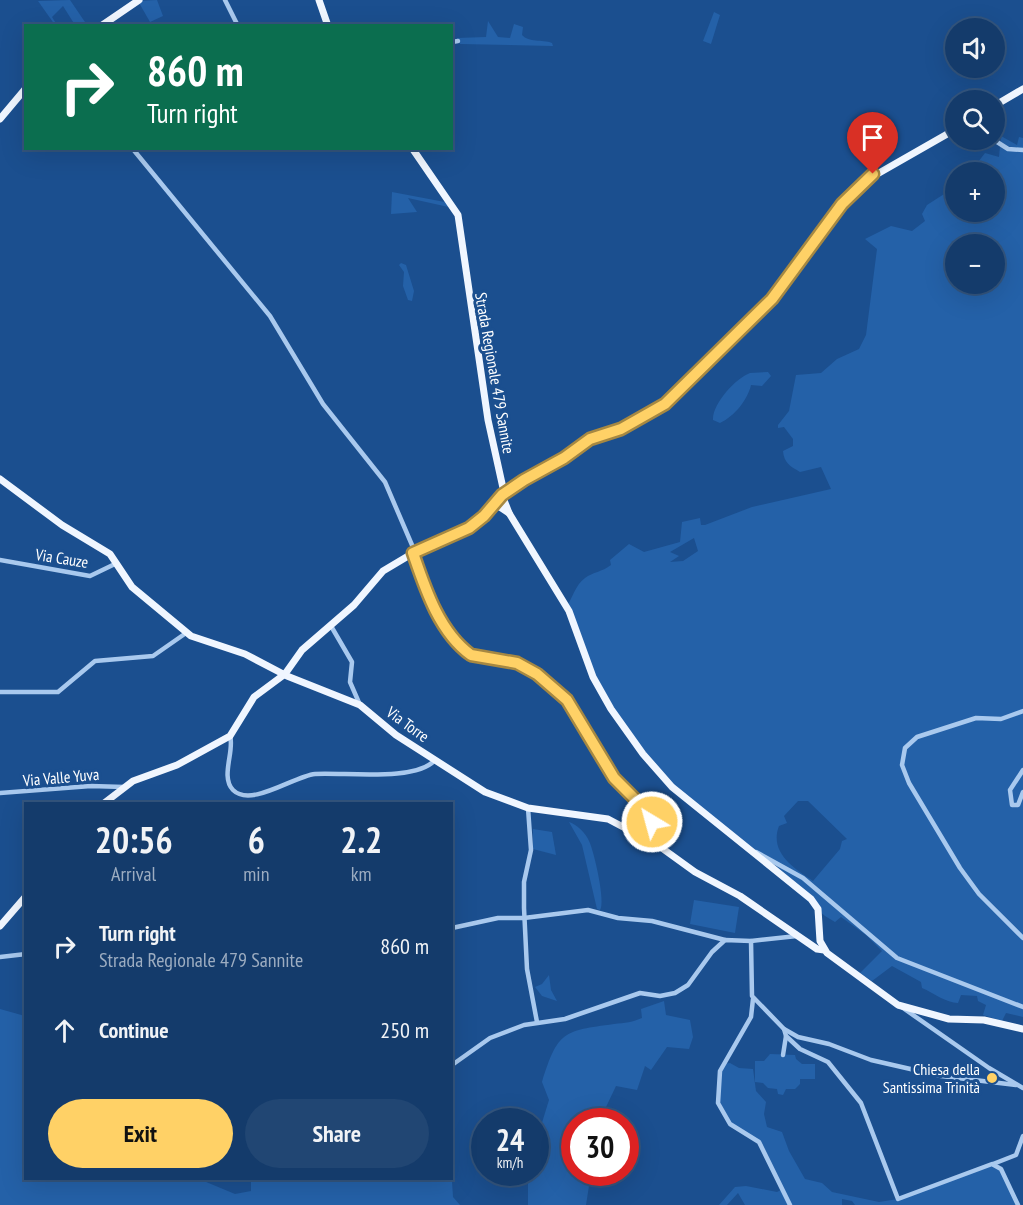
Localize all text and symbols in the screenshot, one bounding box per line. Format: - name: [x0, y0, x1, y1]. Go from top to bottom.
- map controls: [945, 18, 1005, 294]
- button: sound: [945, 18, 1005, 78]
- text: 860 m: [147, 43, 244, 98]
- icon: right: [48, 48, 126, 126]
- button: search: [945, 90, 1005, 150]
- text: Turn right: [147, 96, 238, 130]
- pin: [847, 112, 898, 174]
- icon: arrive: [856, 121, 889, 154]
- button: +: [945, 162, 1005, 222]
- button: −: [945, 234, 1005, 294]
- street label: Strada Regionale 479 Sannite: [471, 291, 519, 455]
- street label: Via Cauze: [33, 544, 90, 572]
- street label: Via Torre: [382, 701, 433, 746]
- street label: Via Valle Yuva: [21, 764, 100, 790]
- position arrow: [620, 790, 684, 854]
- text: 20:56: [95, 816, 173, 863]
- text: 6: [248, 816, 265, 863]
- text: 2.2: [340, 816, 382, 863]
- text: Arrival: [111, 861, 156, 887]
- text: min: [243, 861, 269, 887]
- text: km: [351, 861, 372, 887]
- text: Turn right: [99, 919, 176, 947]
- icon: right: [48, 930, 81, 963]
- text: 860 m: [380, 932, 429, 960]
- text: Strada Regionale 479 Sannite: [99, 947, 303, 973]
- icon: ahead: [48, 1014, 81, 1047]
- text: Continue: [99, 1016, 169, 1044]
- text: 250 m: [380, 1016, 429, 1044]
- place label: Chiesa della Santissima Trinità: [883, 1059, 980, 1097]
- marker: Chiesa della Santissima Trinità: [985, 1071, 999, 1085]
- button: Exit: [48, 1099, 233, 1168]
- button: Share: [245, 1099, 429, 1168]
- speed limit sign: 30: [561, 1108, 639, 1186]
- text: 24: [496, 1120, 524, 1159]
- text: km/h: [497, 1153, 523, 1172]

